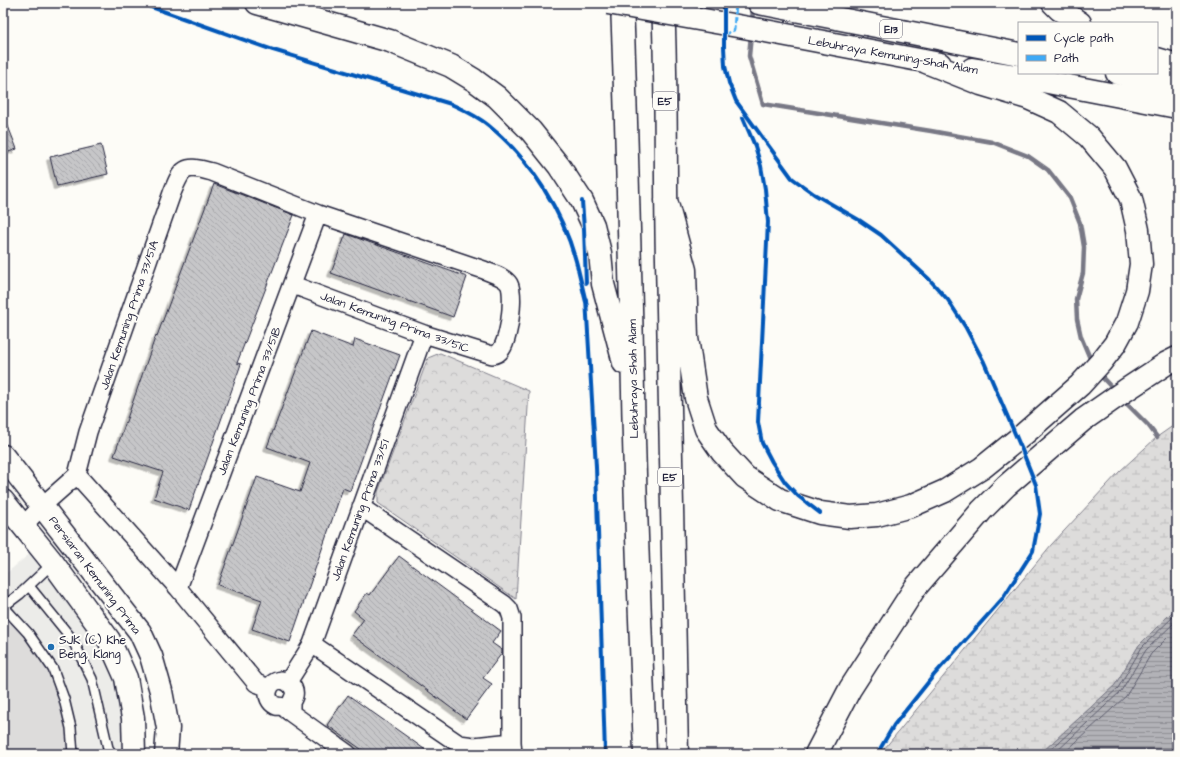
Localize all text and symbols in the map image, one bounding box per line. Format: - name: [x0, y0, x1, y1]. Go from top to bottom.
- road number: E13: [880, 20, 902, 38]
- legend: [1018, 22, 1158, 74]
- text: Cycle path: [1054, 30, 1113, 48]
- street label: Lebuhraya Kemuning–Shah Alam: [806, 32, 980, 80]
- text: Path: [1054, 50, 1079, 67]
- road number: E5: [653, 92, 677, 110]
- street label: Jalan Kemuning Prima 33/51A: [96, 238, 164, 392]
- street label: Jalan Kemuning Prima 33/51C: [317, 287, 472, 359]
- street label: Lebuhraya Shah Alam: [624, 319, 644, 439]
- street label: Jalan Kemuning Prima 33/51B: [213, 324, 287, 478]
- street label: Jalan Kemuning Prima 33/51: [327, 437, 395, 584]
- road number: E5: [658, 468, 682, 486]
- street label: Persiaran Kemuning Prima: [44, 513, 145, 638]
- place label: SJK (C) Khe Beng, Klang: [59, 632, 126, 664]
- marker: SJK (C) Khe Beng, Klang: [46, 642, 56, 652]

